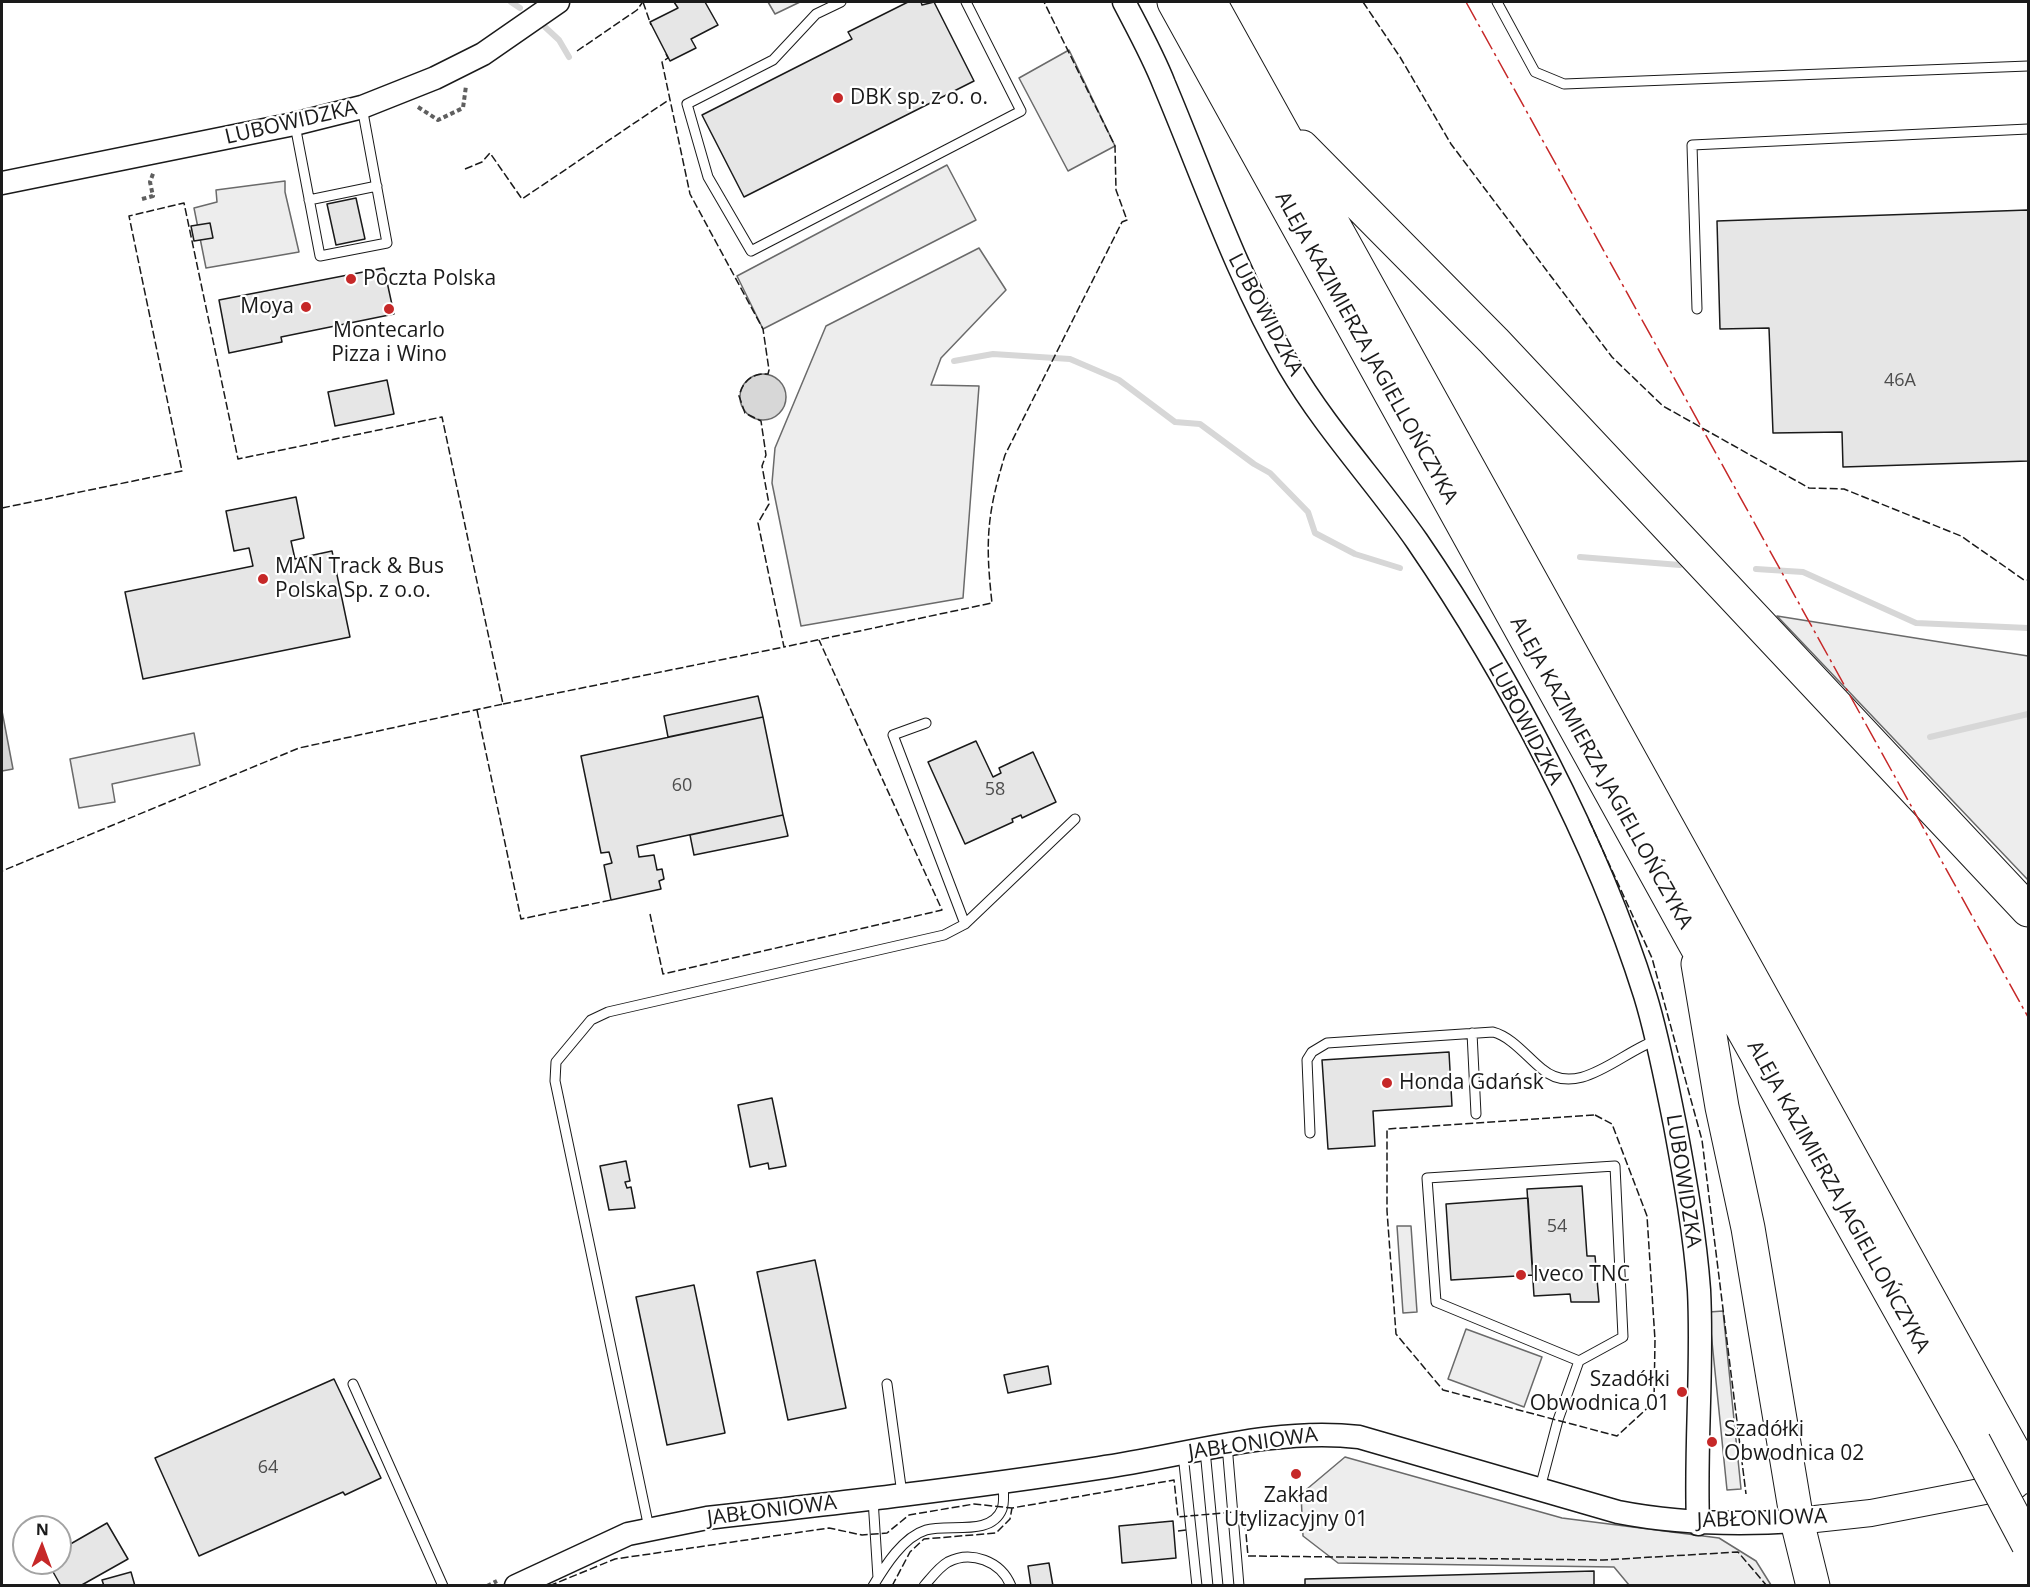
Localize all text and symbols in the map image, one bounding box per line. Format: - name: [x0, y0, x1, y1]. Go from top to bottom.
- place label: DBK sp. z o. o.: [850, 85, 988, 111]
- marker: DBK sp. z o. o.: [831, 91, 845, 105]
- street label: LUBOWIDZKA: [222, 96, 360, 150]
- street label: ALEJA KAZIMIERZA JAGIELLOŃCZYKA: [1269, 187, 1463, 509]
- street label: LUBOWIDZKA: [1222, 250, 1308, 380]
- place label: Poczta Polska: [363, 266, 496, 292]
- marker: Poczta Polska: [344, 272, 358, 286]
- place label: Moya: [240, 294, 294, 320]
- marker: Moya: [299, 300, 313, 314]
- marker: Montecarlo Pizza i Wino: [382, 302, 396, 316]
- place label: Montecarlo Pizza i Wino: [331, 318, 447, 368]
- house number: 46A: [1884, 370, 1916, 392]
- place label: MAN Track & Bus Polska Sp. z o.o.: [275, 554, 444, 604]
- marker: MAN Track & Bus Polska Sp. z o.o.: [256, 572, 270, 586]
- street label: ALEJA KAZIMIERZA JAGIELLOŃCZYKA: [1504, 612, 1698, 934]
- street label: LUBOWIDZKA: [1482, 659, 1568, 789]
- house number: 60: [672, 775, 692, 797]
- house number: 58: [985, 779, 1005, 801]
- street label: ALEJA KAZIMIERZA JAGIELLOŃCZYKA: [1741, 1036, 1935, 1358]
- place label: Honda Gdańsk: [1399, 1070, 1544, 1096]
- marker: Honda Gdańsk: [1380, 1076, 1394, 1090]
- street label: LUBOWIDZKA: [1660, 1112, 1706, 1250]
- house number: 54: [1547, 1216, 1567, 1238]
- place label: Iveco TNC: [1533, 1262, 1630, 1288]
- marker: Iveco TNC: [1514, 1268, 1528, 1282]
- place label: Szadółki Obwodnica 01: [1530, 1367, 1670, 1417]
- marker: Szadółki Obwodnica 01: [1675, 1385, 1689, 1399]
- place label: Szadółki Obwodnica 02: [1724, 1417, 1864, 1467]
- street label: JABŁONIOWA: [1187, 1422, 1319, 1466]
- marker: Szadółki Obwodnica 02: [1705, 1435, 1719, 1449]
- house number: 64: [258, 1457, 278, 1479]
- marker: Zakład Utylizacyjny 01: [1289, 1467, 1303, 1481]
- place label: Zakład Utylizacyjny 01: [1224, 1483, 1368, 1533]
- street label: JABŁONIOWA: [706, 1491, 838, 1531]
- street label: JABŁONIOWA: [1696, 1504, 1828, 1534]
- north arrow: [12, 1515, 72, 1575]
- text: N: [36, 1518, 49, 1540]

